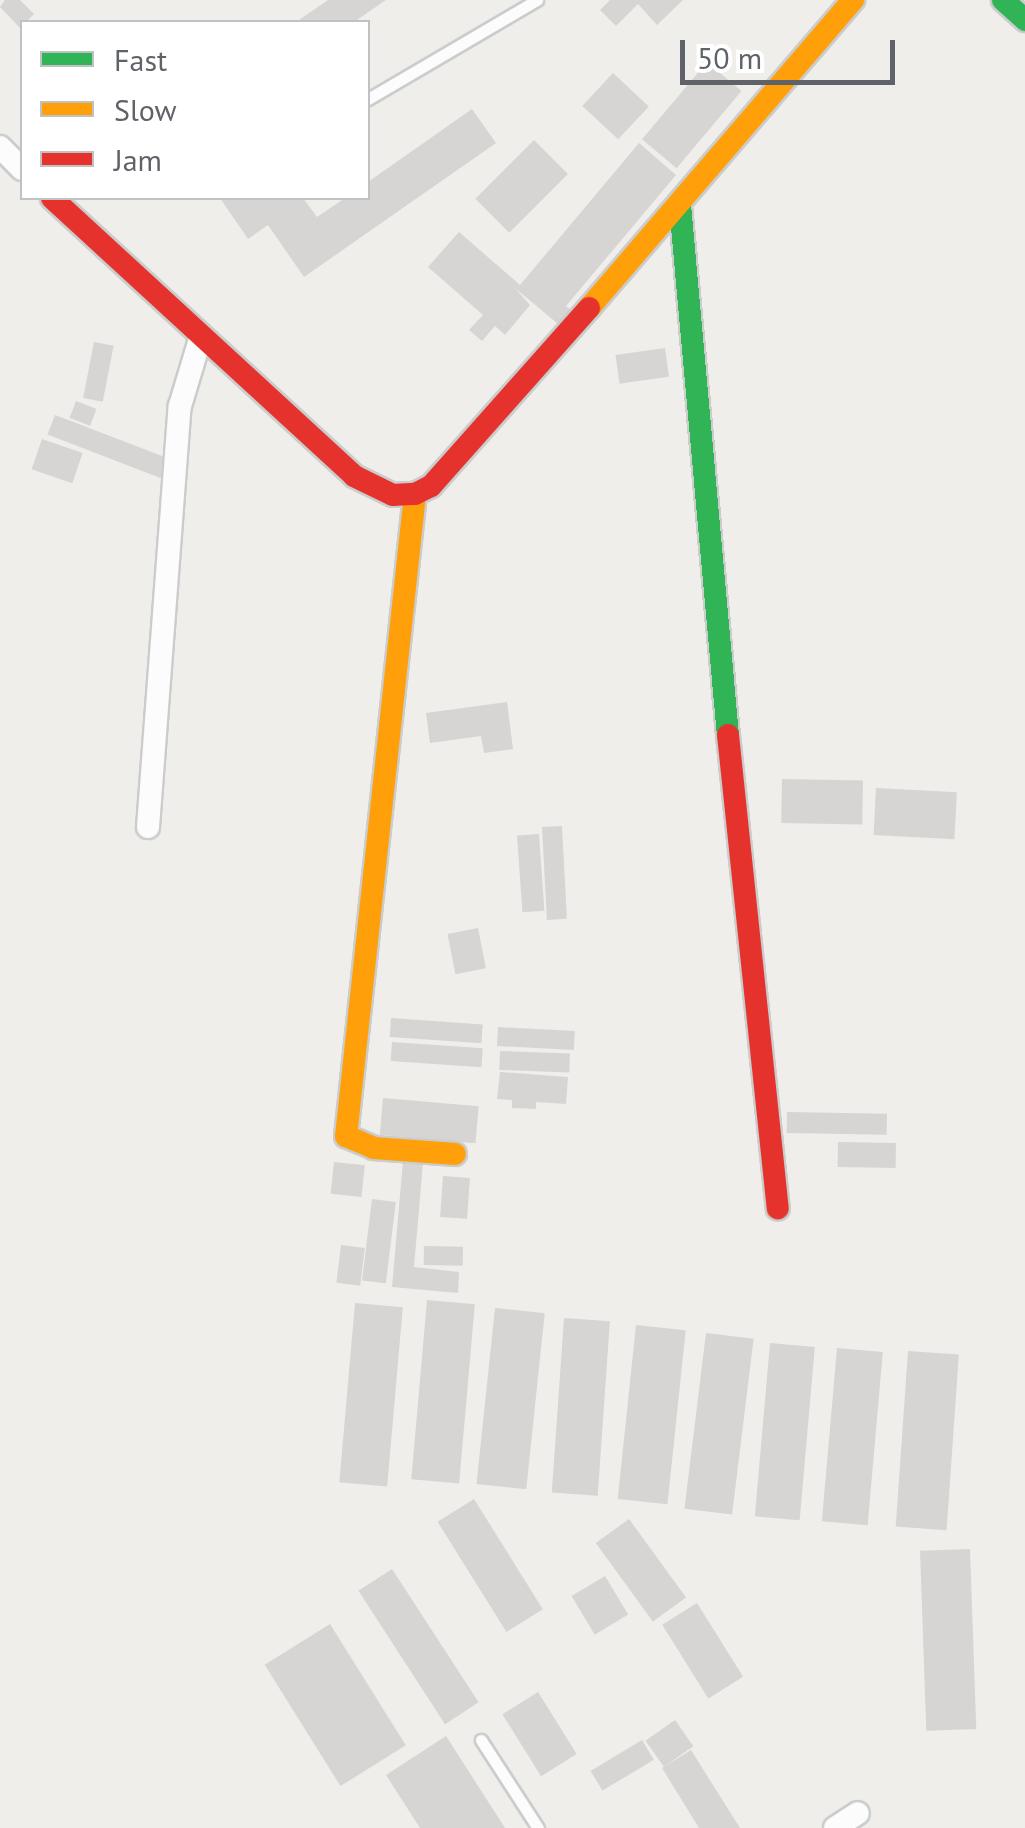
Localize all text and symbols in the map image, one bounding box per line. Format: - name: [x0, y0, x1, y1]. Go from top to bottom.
- legend: [20, 20, 370, 200]
- scale bar: [685, 20, 900, 82]
- text: 50 m: [697, 38, 762, 77]
- text: Fast: [114, 40, 167, 79]
- text: Slow: [114, 90, 177, 129]
- text: Jam: [114, 140, 162, 179]

